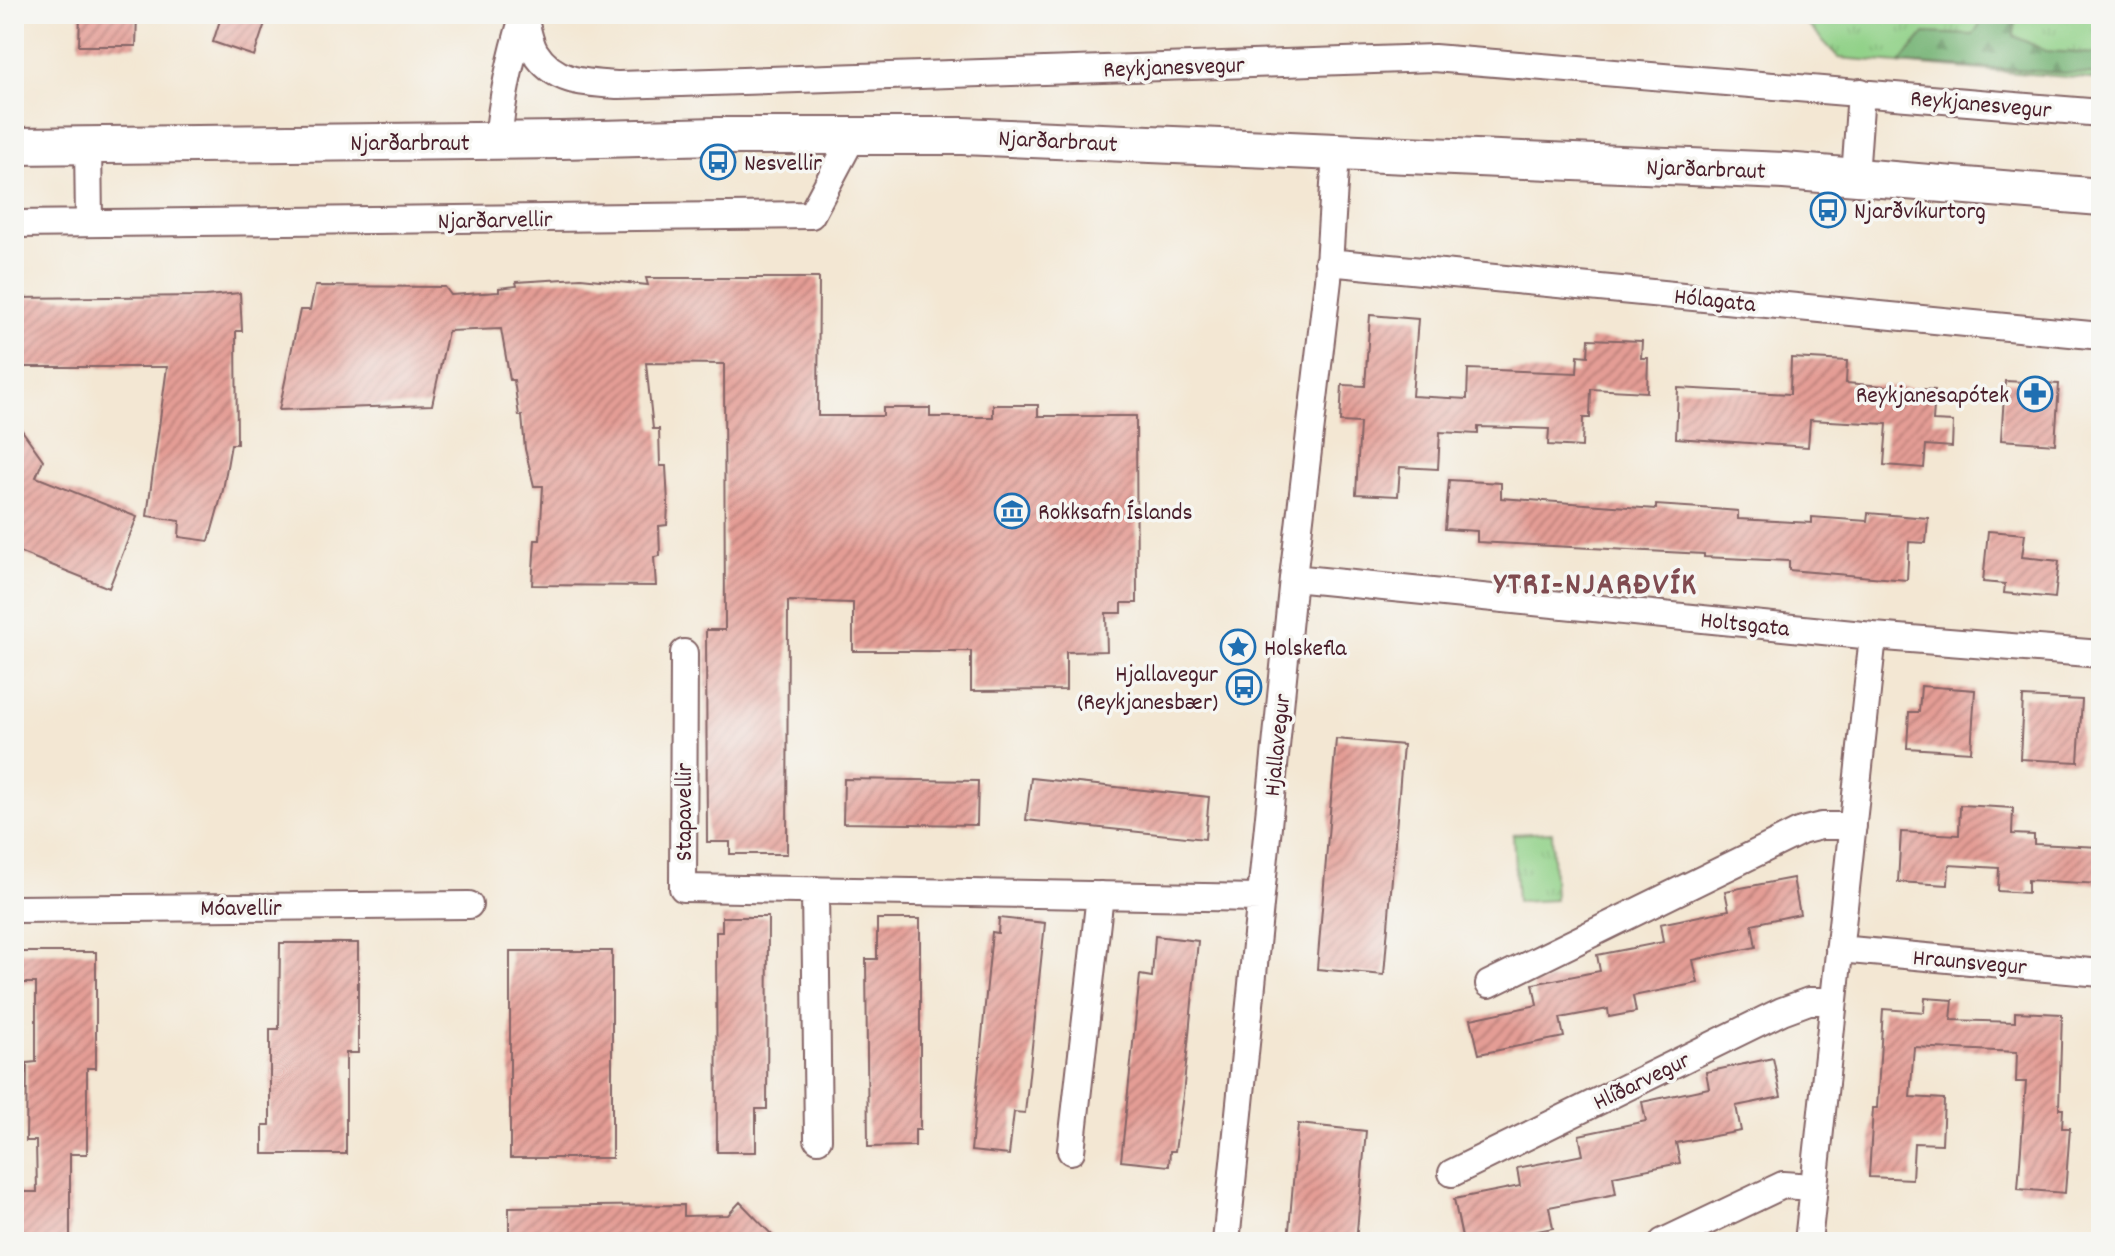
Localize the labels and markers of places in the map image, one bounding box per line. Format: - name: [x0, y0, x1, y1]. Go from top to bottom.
- bus stop icon: Nesvellir: [699, 143, 737, 181]
- place label: Nesvellir: [744, 148, 822, 182]
- bus stop icon: Njarðvíkurtorg: [1809, 191, 1847, 229]
- place label: Njarðvíkurtorg: [1854, 196, 1986, 230]
- pharmacy icon: Reykjanesapótek: [2016, 375, 2054, 413]
- place label: Reykjanesapótek: [1856, 380, 2009, 414]
- museum icon: Rokksafn Íslands: [993, 492, 1031, 530]
- place label: Rokksafn Íslands: [1038, 497, 1193, 531]
- place icon: Holskefla: [1219, 628, 1257, 666]
- place label: Holskefla: [1264, 633, 1347, 667]
- place label: Hjallavegur (Reykjanesbær): [1077, 659, 1218, 721]
- bus stop icon: Hjallavegur (Reykjanesbær): [1225, 668, 1263, 706]

